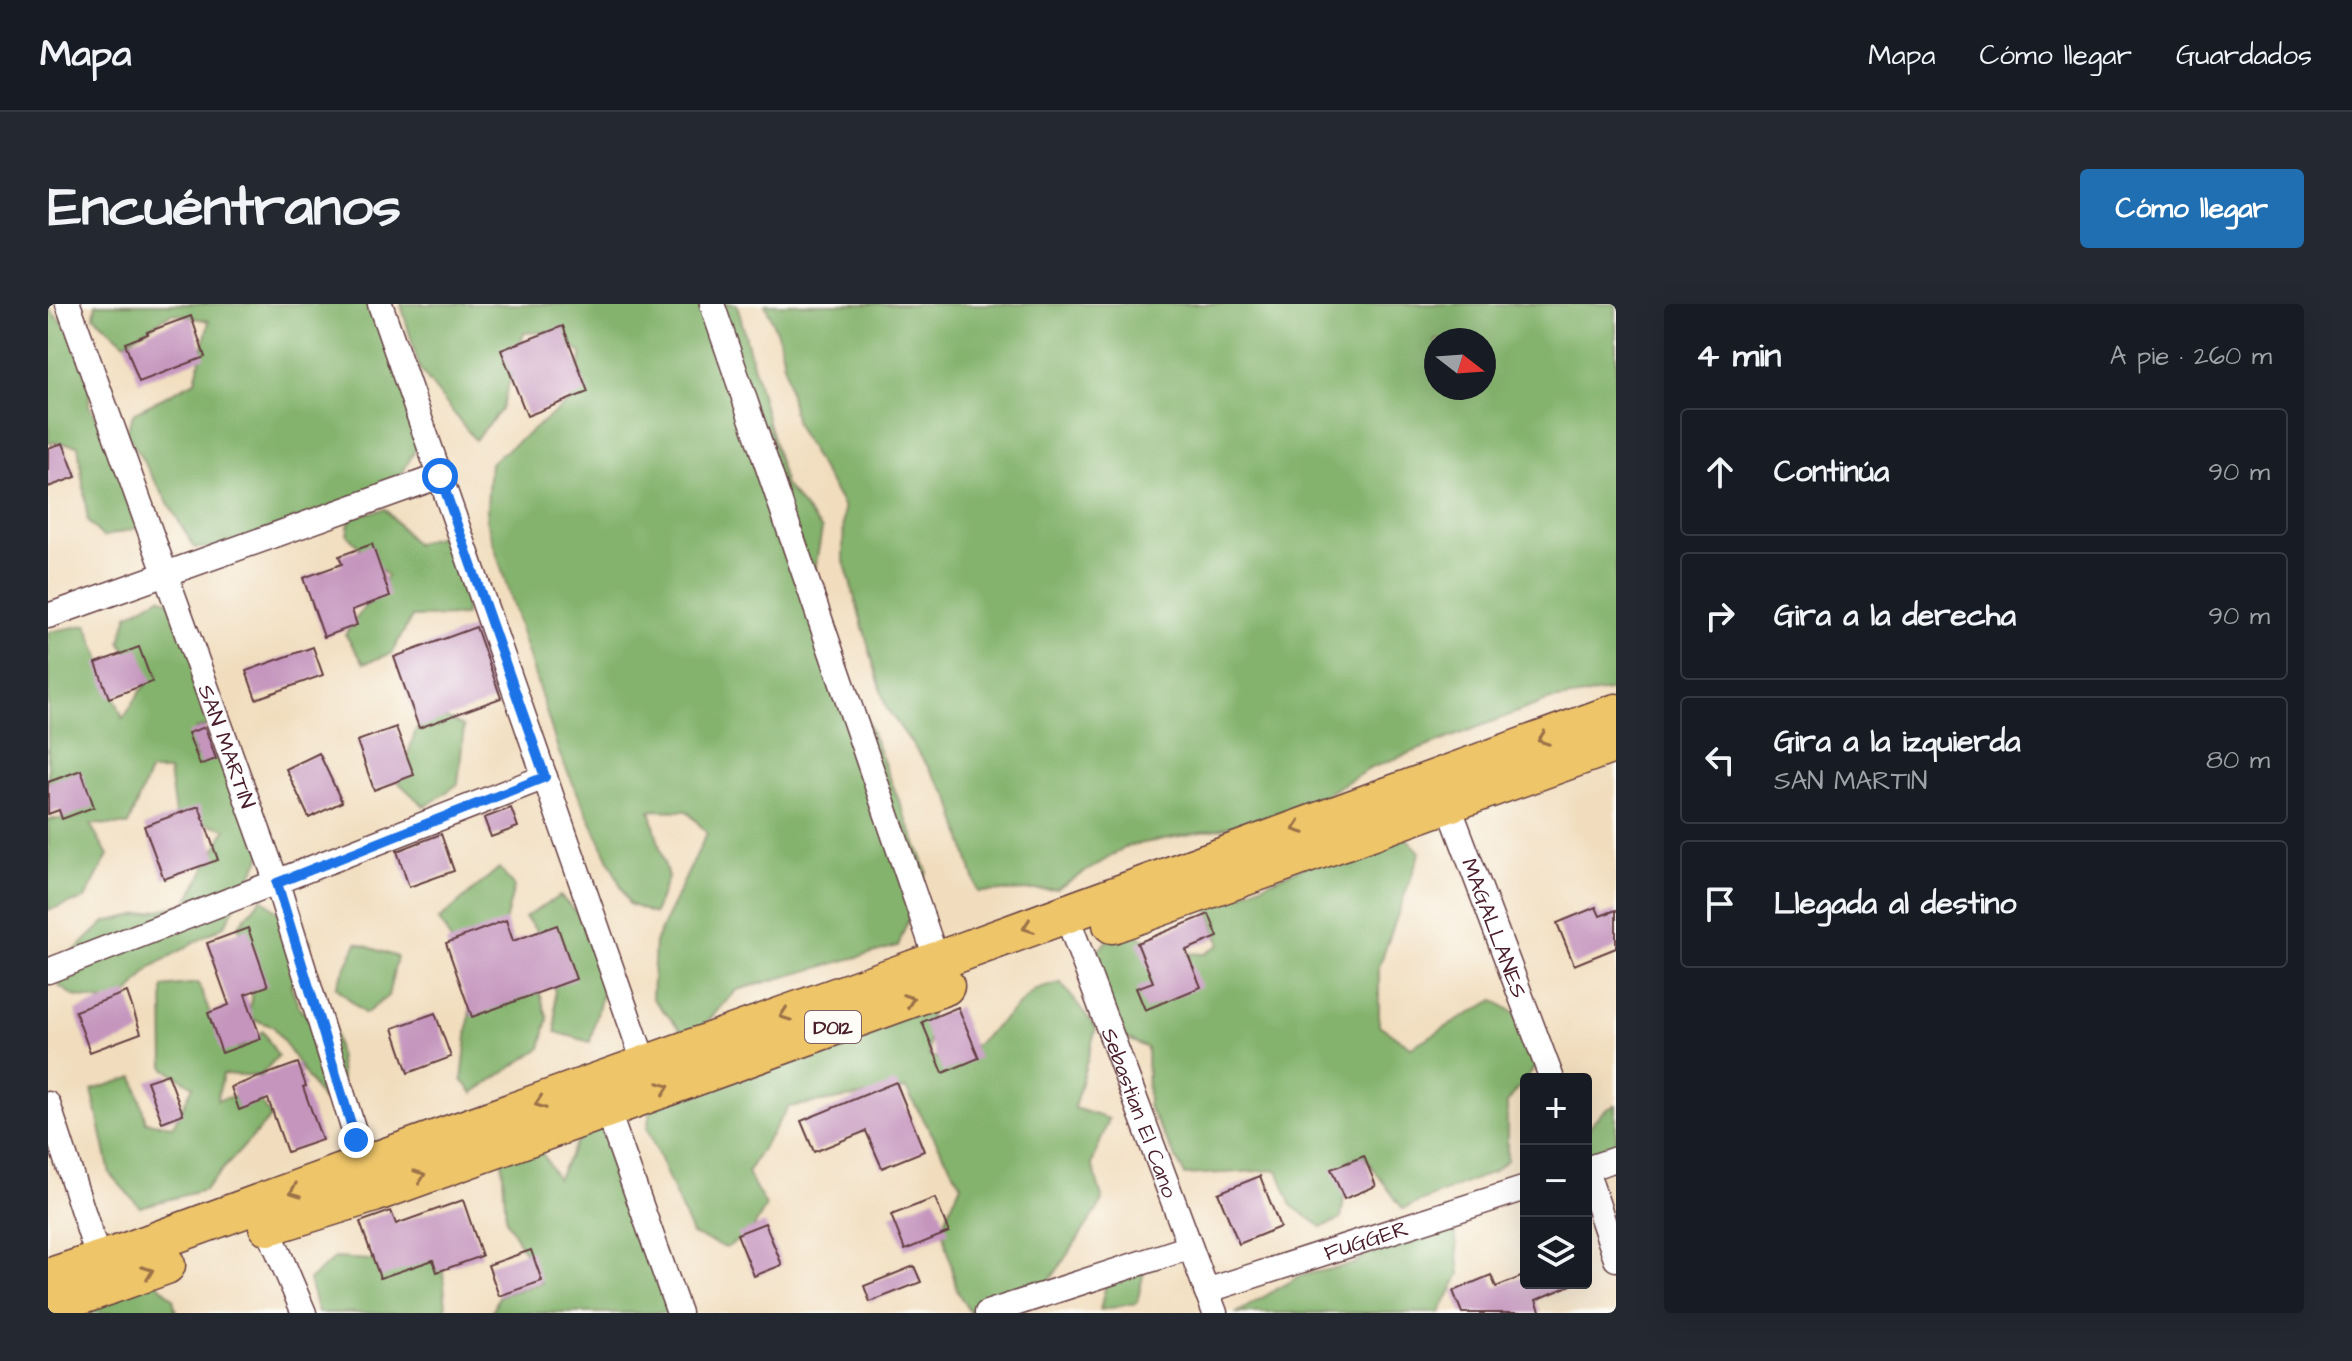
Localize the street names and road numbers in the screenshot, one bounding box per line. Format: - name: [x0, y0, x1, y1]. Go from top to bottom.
- street label: SAN MARTIN: [190, 680, 263, 813]
- street label: MAGALLANES: [1453, 854, 1534, 1003]
- road number: D012: [805, 1011, 861, 1043]
- street label: Sebastian El Cano: [1093, 1024, 1185, 1203]
- street label: FUGGER: [1320, 1213, 1412, 1269]

